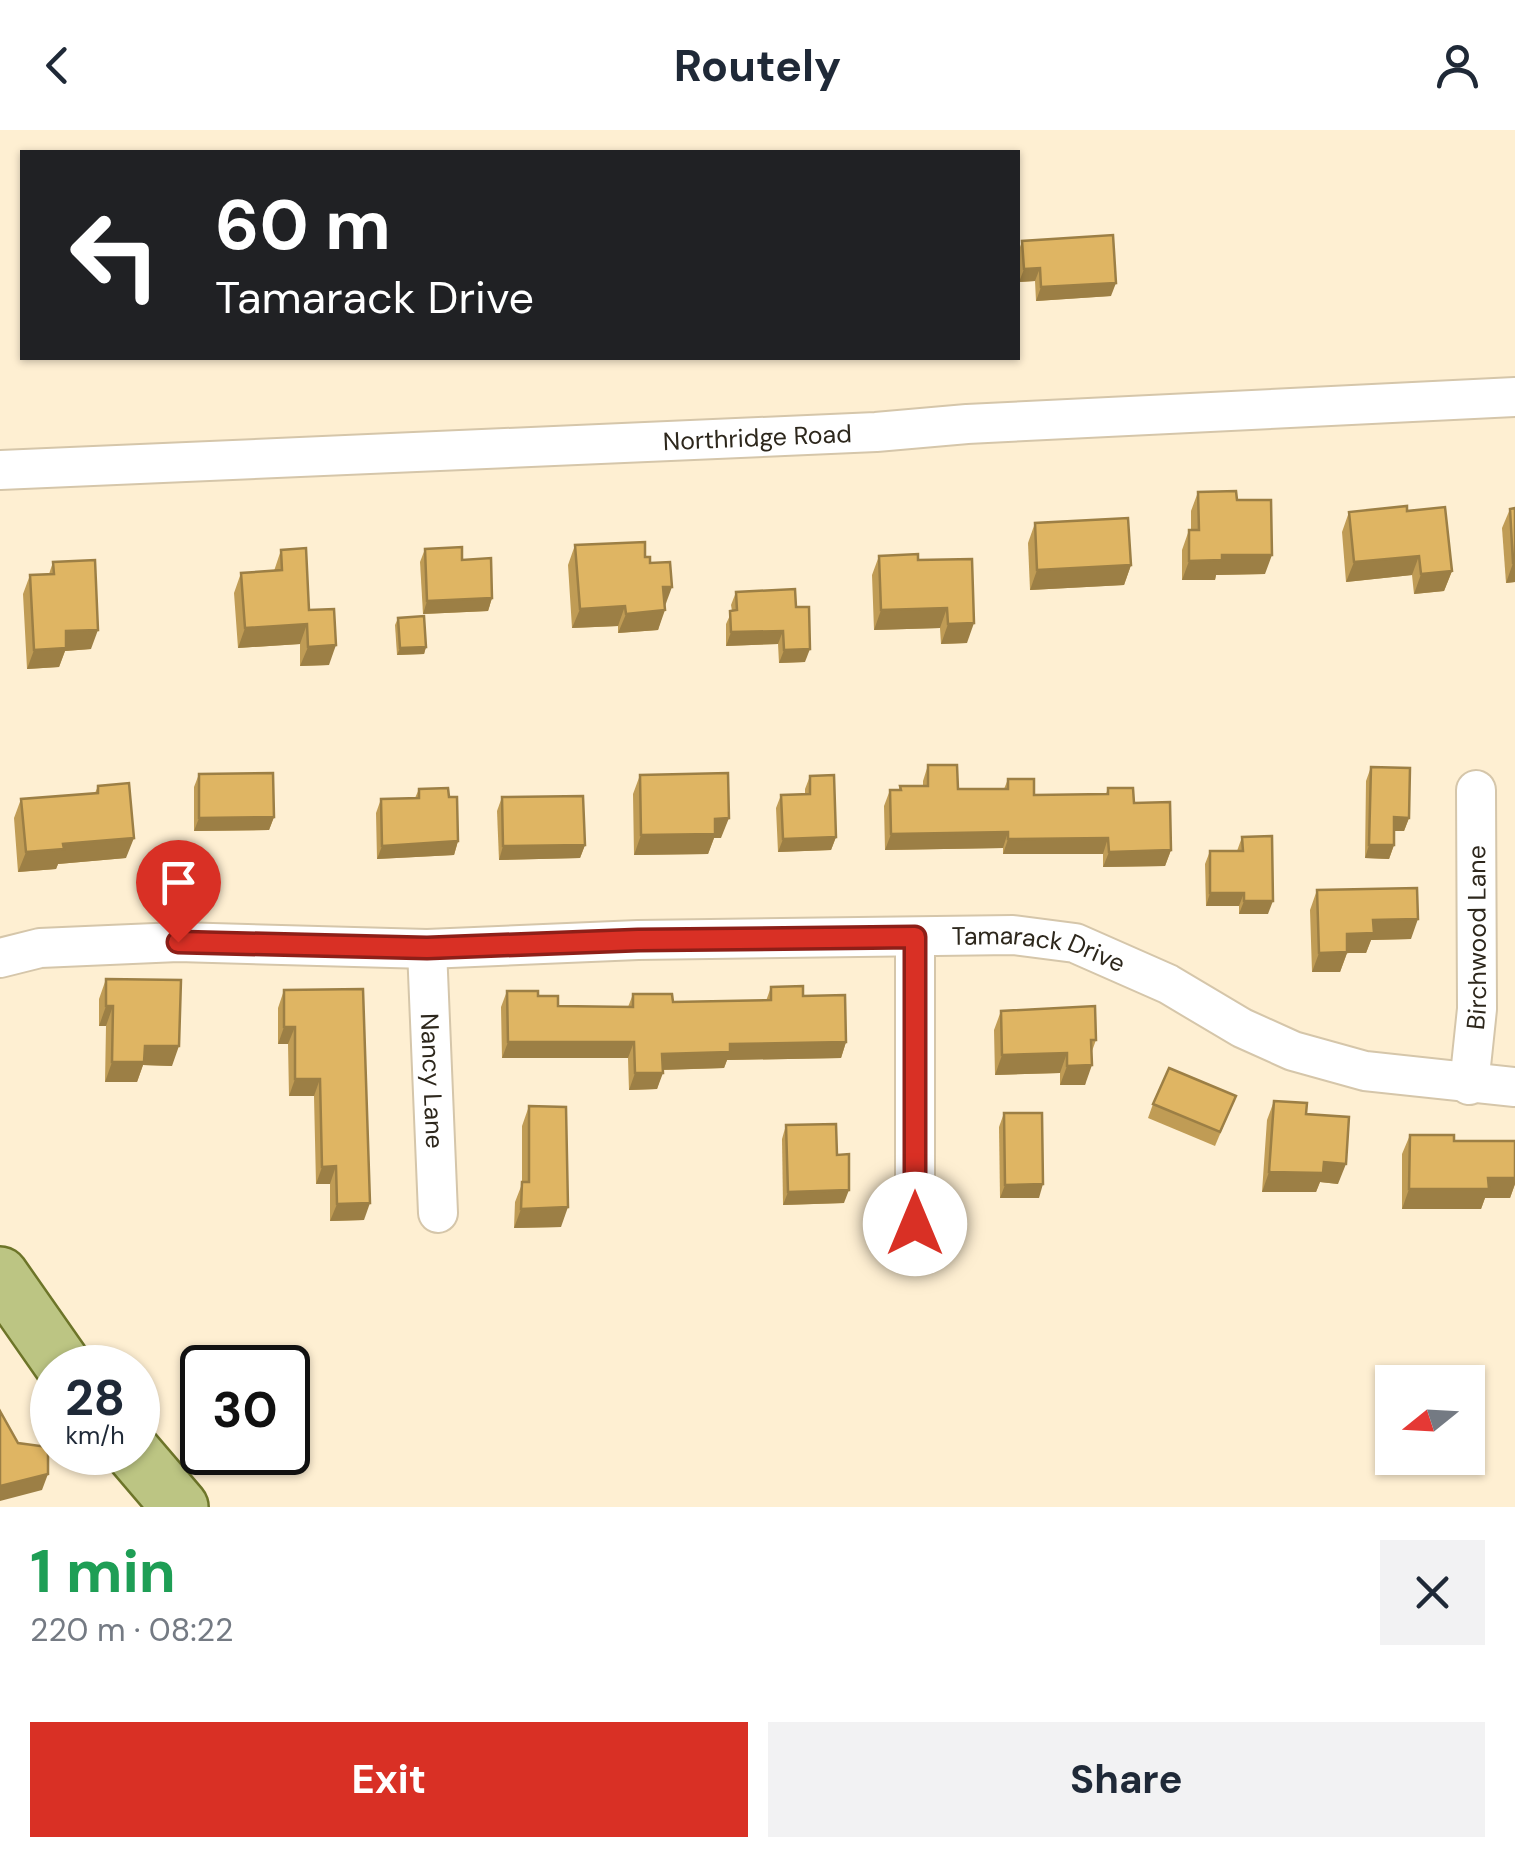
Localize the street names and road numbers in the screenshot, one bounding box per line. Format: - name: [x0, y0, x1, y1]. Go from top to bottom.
- street label: Northridge Road: [662, 417, 852, 458]
- street label: Birchwood Lane: [1458, 845, 1493, 1031]
- street label: Tamarack Drive: [951, 918, 1131, 980]
- street label: Nancy Lane: [413, 1013, 452, 1149]

